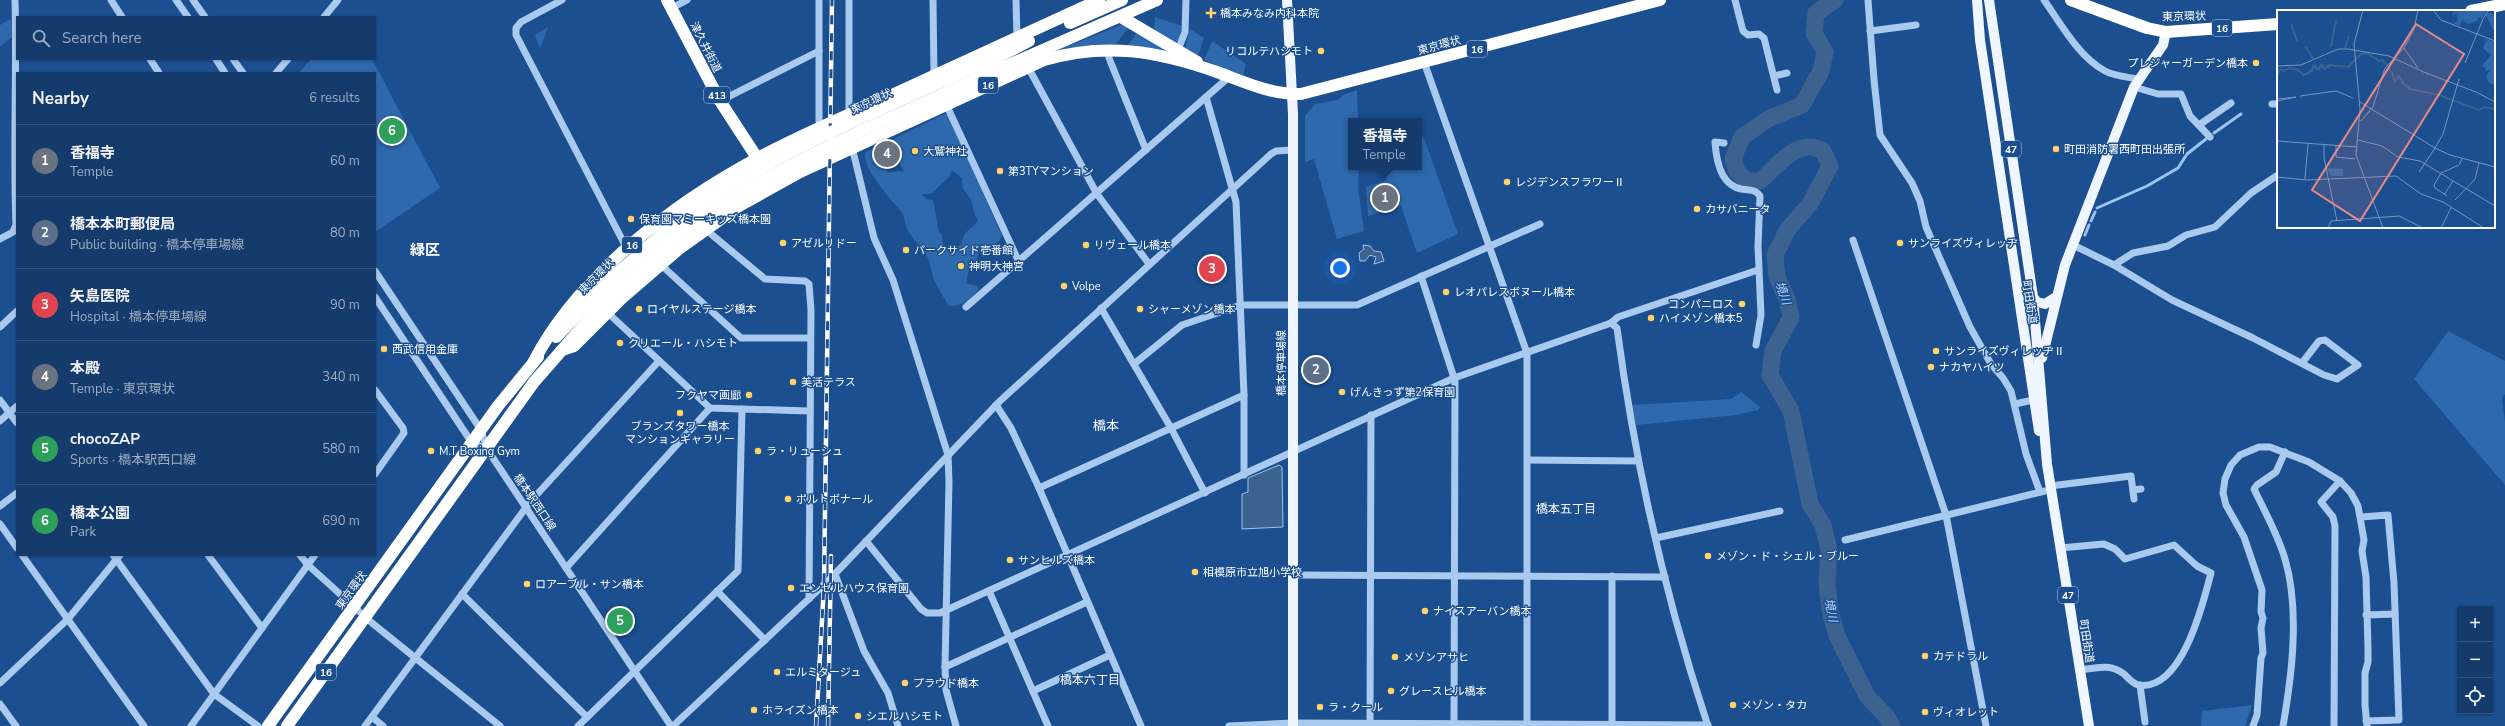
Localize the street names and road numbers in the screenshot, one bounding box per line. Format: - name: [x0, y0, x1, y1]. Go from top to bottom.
- street label: 東京環状: [2162, 9, 2207, 24]
- street label: 津久井街道: [686, 19, 725, 75]
- road number: 16: [2212, 20, 2232, 36]
- street label: 東京環状: [1416, 32, 1463, 58]
- road number: 16: [1467, 41, 1487, 57]
- road number: 16: [978, 77, 998, 93]
- street label: 東京環状: [848, 85, 895, 118]
- road number: 413: [704, 87, 730, 103]
- road number: 47: [2001, 141, 2021, 157]
- road number: 16: [622, 237, 642, 253]
- street label: 東京環状: [575, 255, 618, 297]
- street label: 町田街道: [2019, 279, 2040, 325]
- street label: 橋本停車場線: [1274, 330, 1289, 396]
- street label: 橋本駅西口線: [510, 471, 559, 534]
- street label: 東京環状: [332, 567, 371, 613]
- road number: 47: [2058, 587, 2078, 603]
- street label: 町田街道: [2076, 618, 2097, 664]
- road number: 16: [316, 664, 336, 680]

